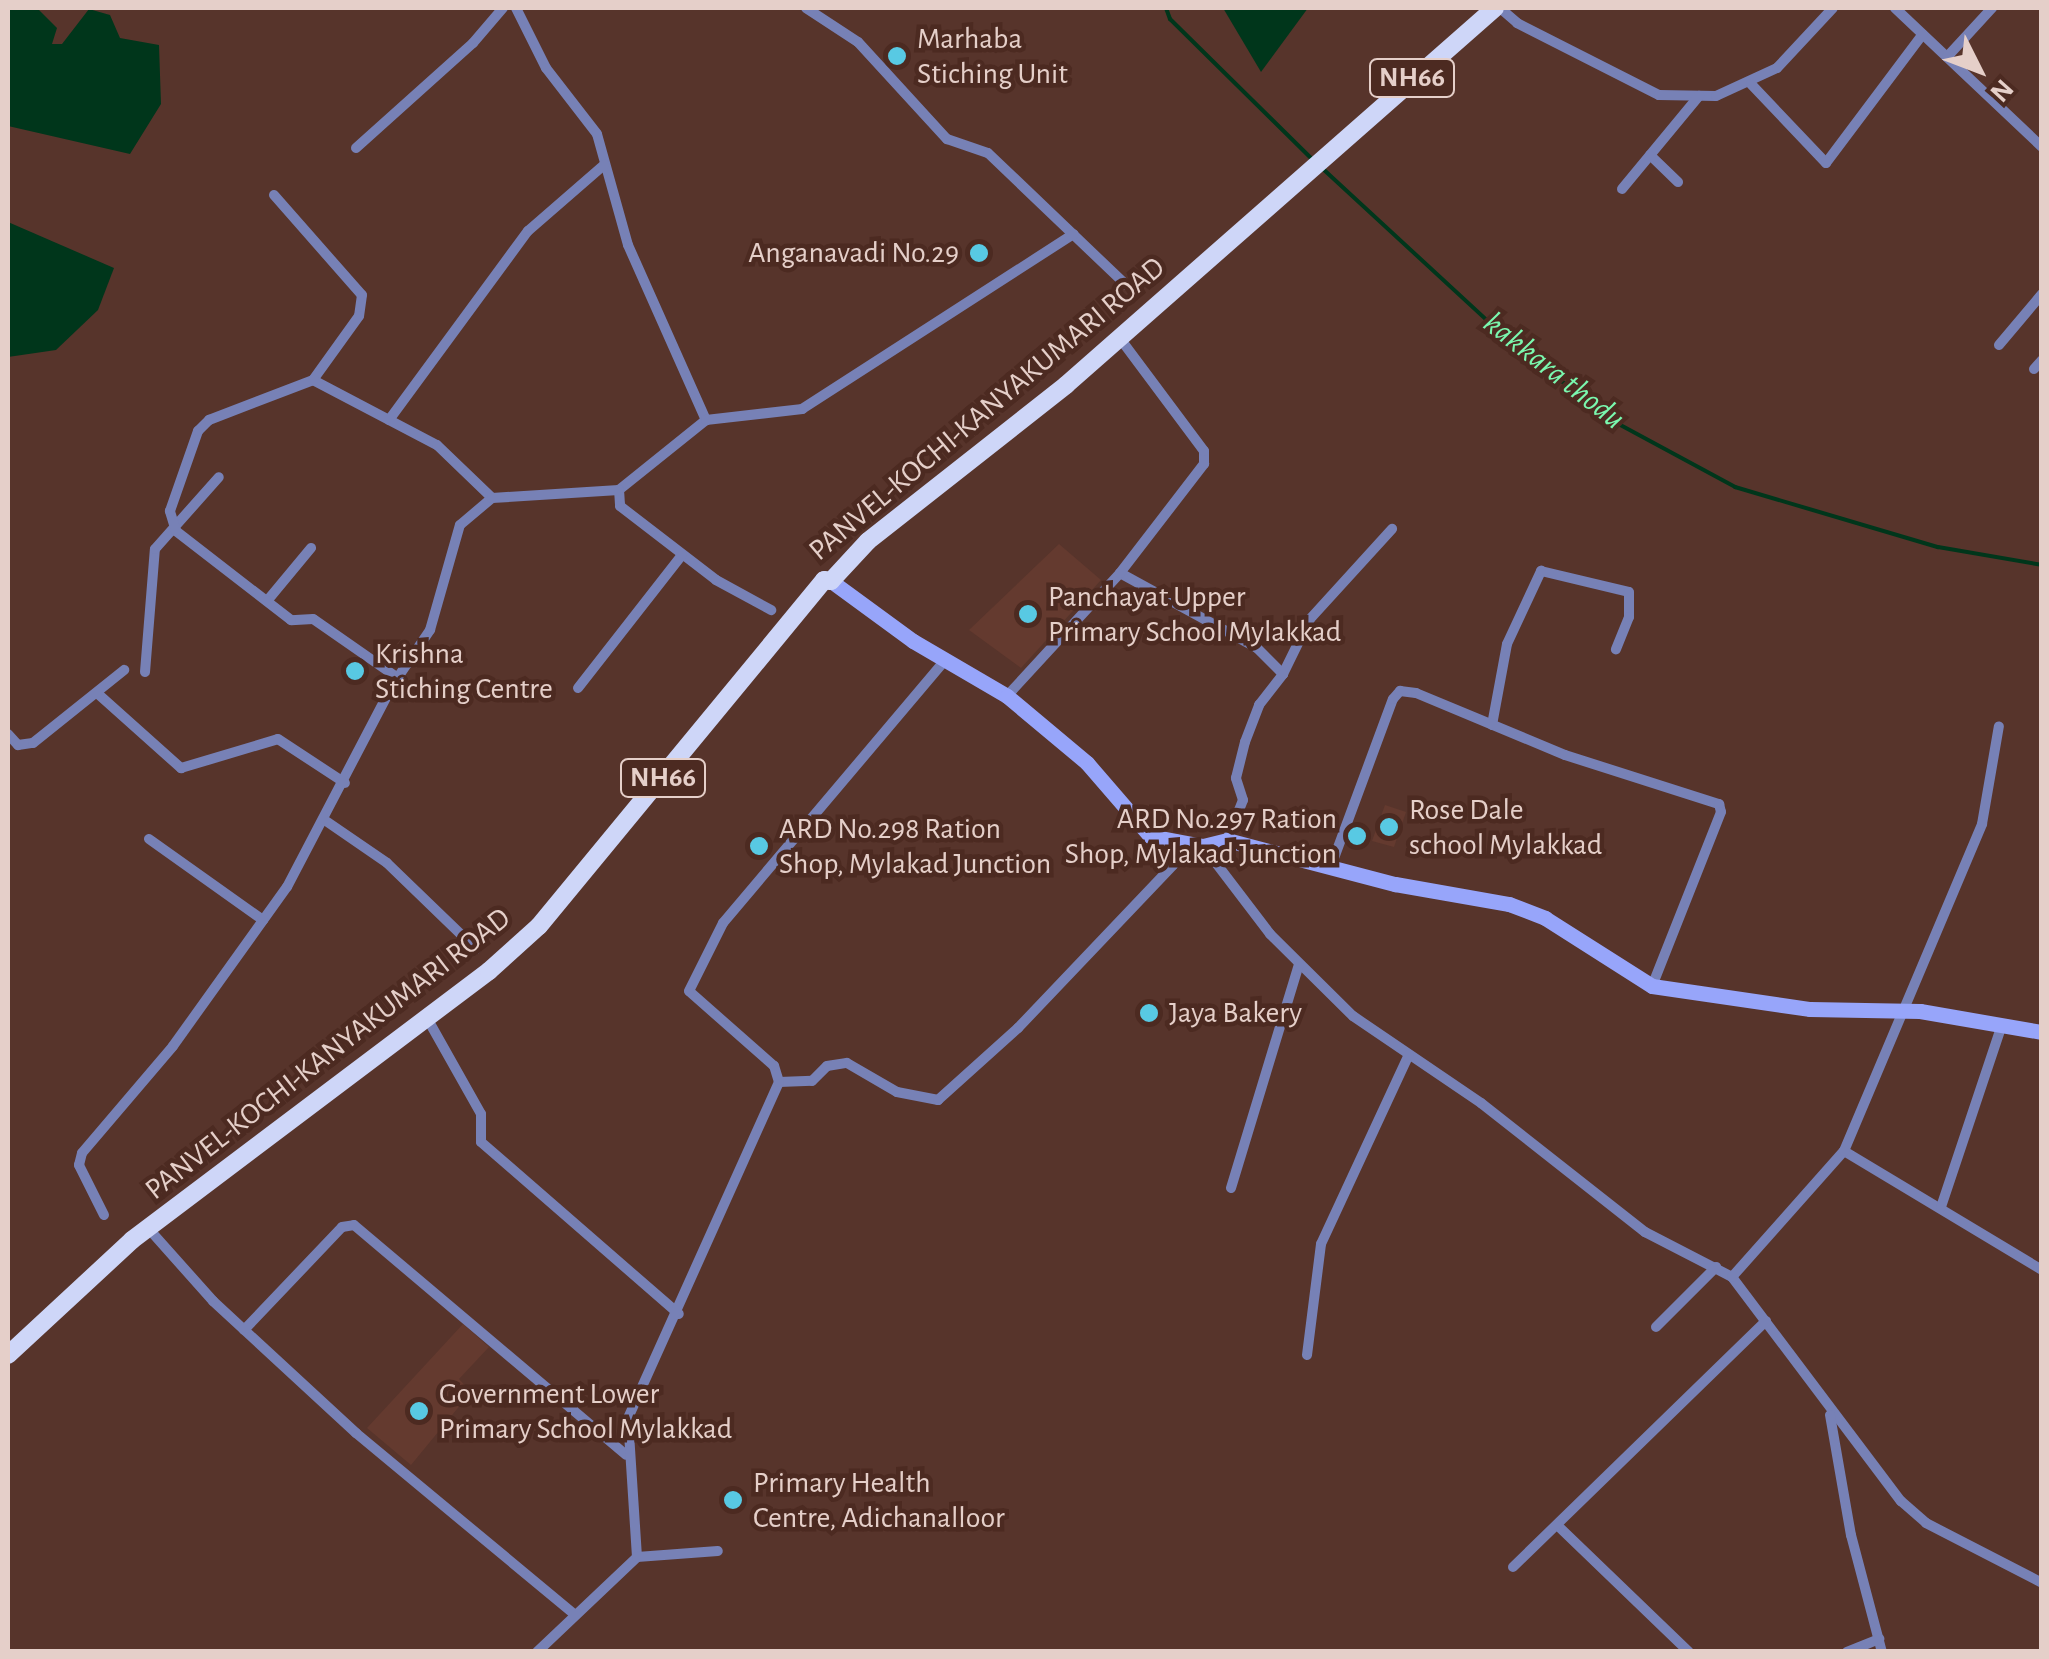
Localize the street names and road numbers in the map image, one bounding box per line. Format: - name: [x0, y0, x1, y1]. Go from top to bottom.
- road number: NH66: [1367, 55, 1457, 101]
- street label: PANVEL-KOCHI-KANYAKUMARI ROAD: [802, 249, 1172, 569]
- road number: NH66: [618, 755, 708, 801]
- street label: PANVEL-KOCHI-KANYAKUMARI ROAD: [138, 900, 518, 1208]

